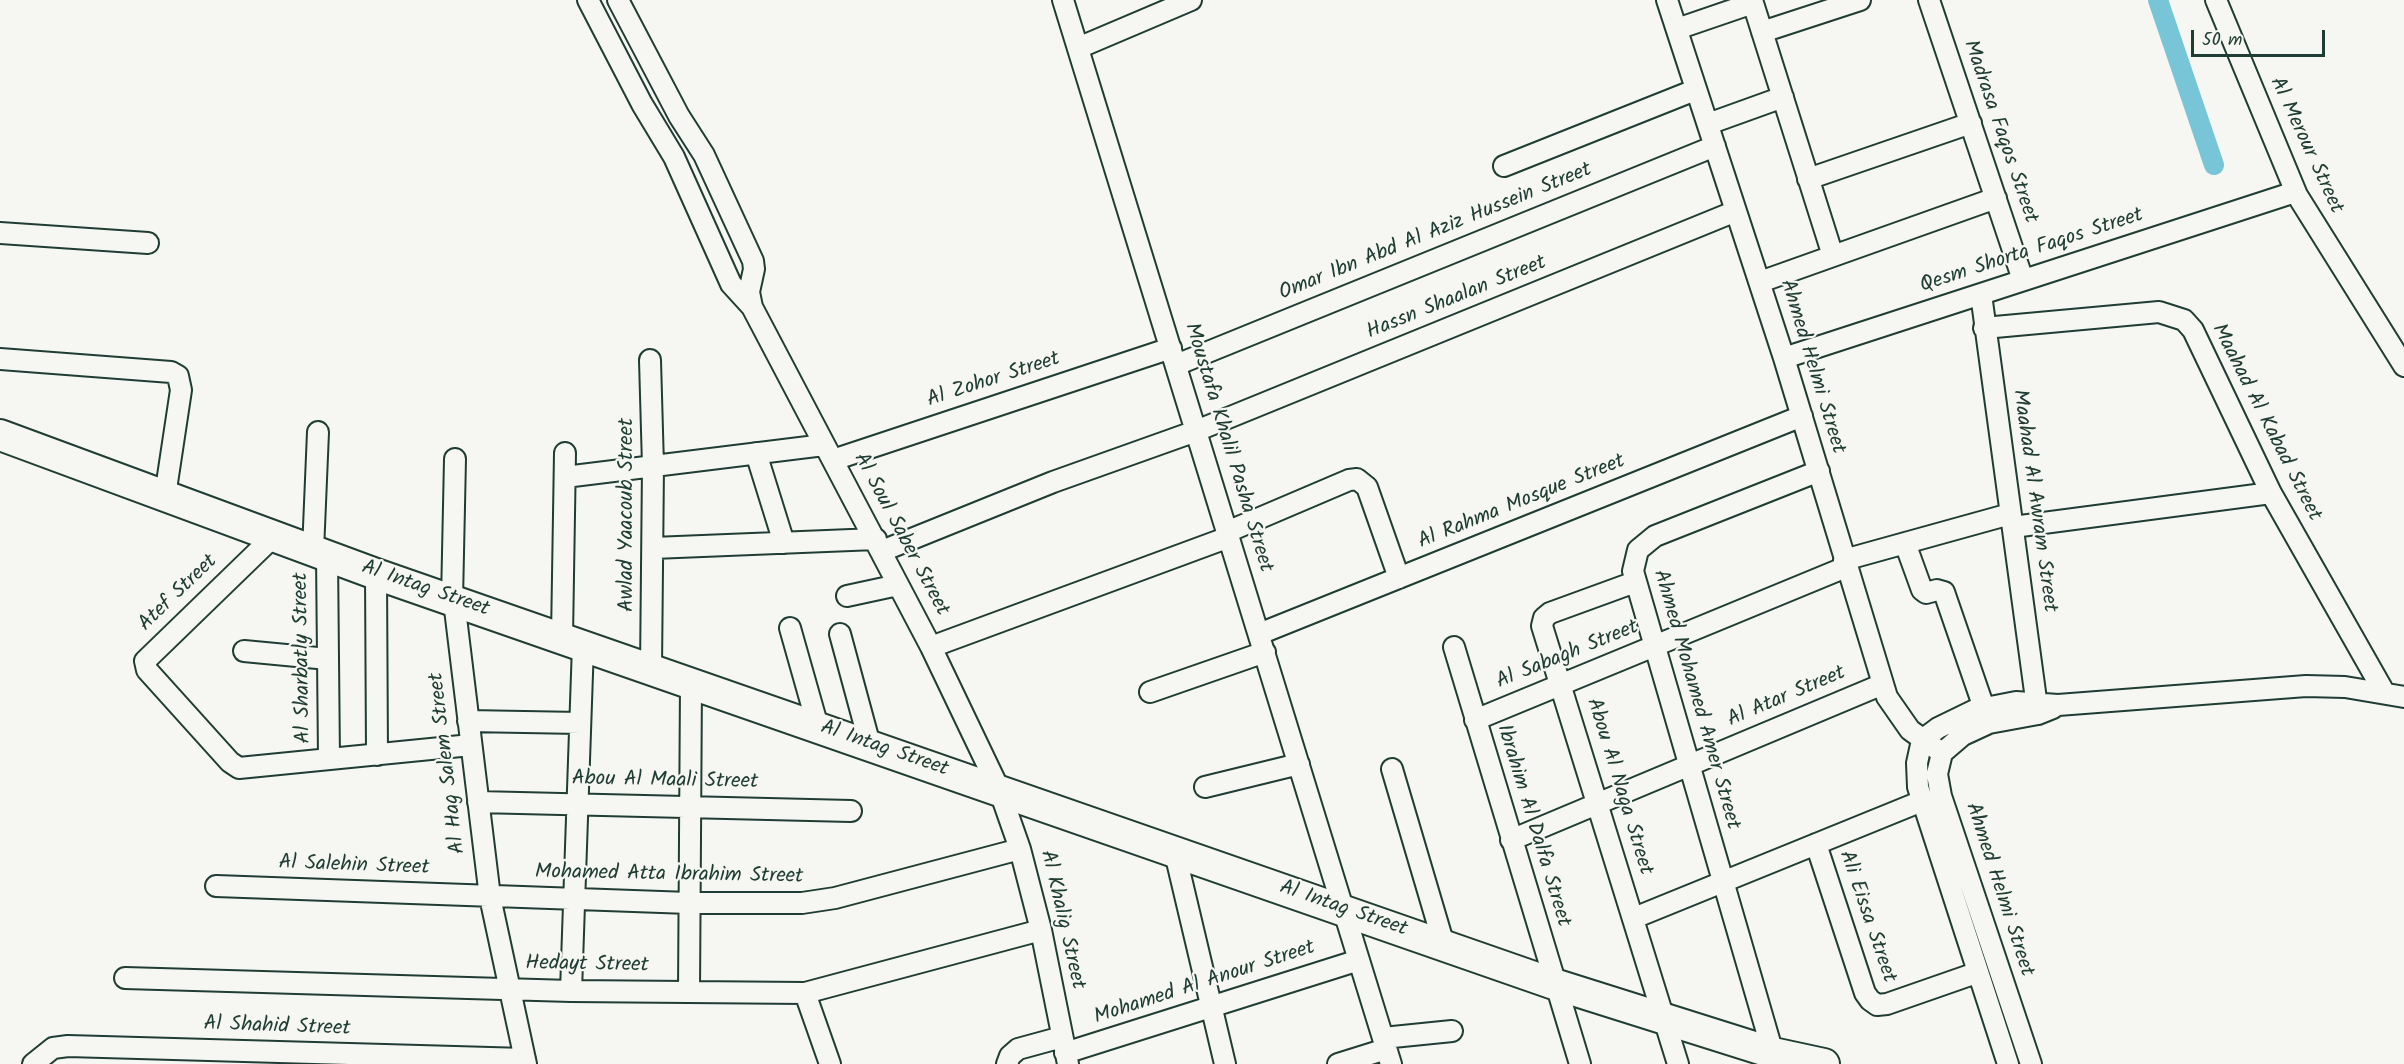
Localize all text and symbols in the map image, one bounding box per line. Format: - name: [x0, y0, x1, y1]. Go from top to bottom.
- scale bar: [2194, 18, 2328, 56]
- text: 50 m: [2202, 26, 2242, 55]
- street label: Madrasa Faqos Street: [1956, 37, 2042, 227]
- street label: Al Merour Street: [2262, 74, 2348, 218]
- street label: Omar Ibn Abd Al Aziz Hussein Street: [1276, 159, 1596, 307]
- street label: Qesm Shorta Faqos Street: [1917, 204, 2147, 300]
- street label: Hassn Shaalan Street: [1364, 251, 1550, 347]
- street label: Ahmed Helmi Street: [1772, 277, 1850, 457]
- street label: Moustafa Khalil Pasha Street: [1177, 320, 1277, 576]
- street label: Maahad Al Kabad Street: [2204, 320, 2326, 526]
- street label: Al Zohor Street: [924, 348, 1064, 414]
- street label: Maahad Al Awram Street: [2005, 388, 2061, 614]
- street label: Awlad Yaacoub Street: [615, 418, 641, 612]
- street label: Al Soul Saber Street: [846, 449, 954, 621]
- street label: Al Rahma Mosque Street: [1415, 450, 1629, 556]
- street label: Atef Street: [134, 550, 224, 638]
- street label: Al Intag Street: [358, 556, 492, 624]
- street label: Ahmed Mohamed Amer Street: [1646, 567, 1744, 833]
- street label: Al Sharbatly Street: [290, 572, 318, 744]
- street label: Al Sabagh Street: [1493, 616, 1643, 696]
- street label: Al Atar Street: [1724, 662, 1850, 734]
- street label: Al Hag Salem Street: [425, 671, 473, 855]
- street label: Abou Al Naga Street: [1579, 695, 1657, 879]
- street label: Al Intag Street: [817, 716, 951, 784]
- street label: Ibrahim Al Dalfa Street: [1489, 722, 1575, 930]
- street label: Abou Al Maali Street: [572, 768, 758, 796]
- street label: Ahmed Helmi Street: [1958, 800, 2038, 980]
- street label: Al Khalig Street: [1033, 848, 1089, 992]
- street label: Ali Eissa Street: [1832, 848, 1900, 986]
- street label: Al Salehin Street: [278, 852, 430, 882]
- street label: Mohamed Atta Ibrahim Street: [535, 861, 803, 891]
- street label: Al Intag Street: [1276, 876, 1410, 944]
- street label: Mohamed Al Anour Street: [1091, 936, 1319, 1032]
- street label: Hedayt Street: [525, 952, 649, 980]
- street label: Al Shahid Street: [203, 1013, 351, 1043]

